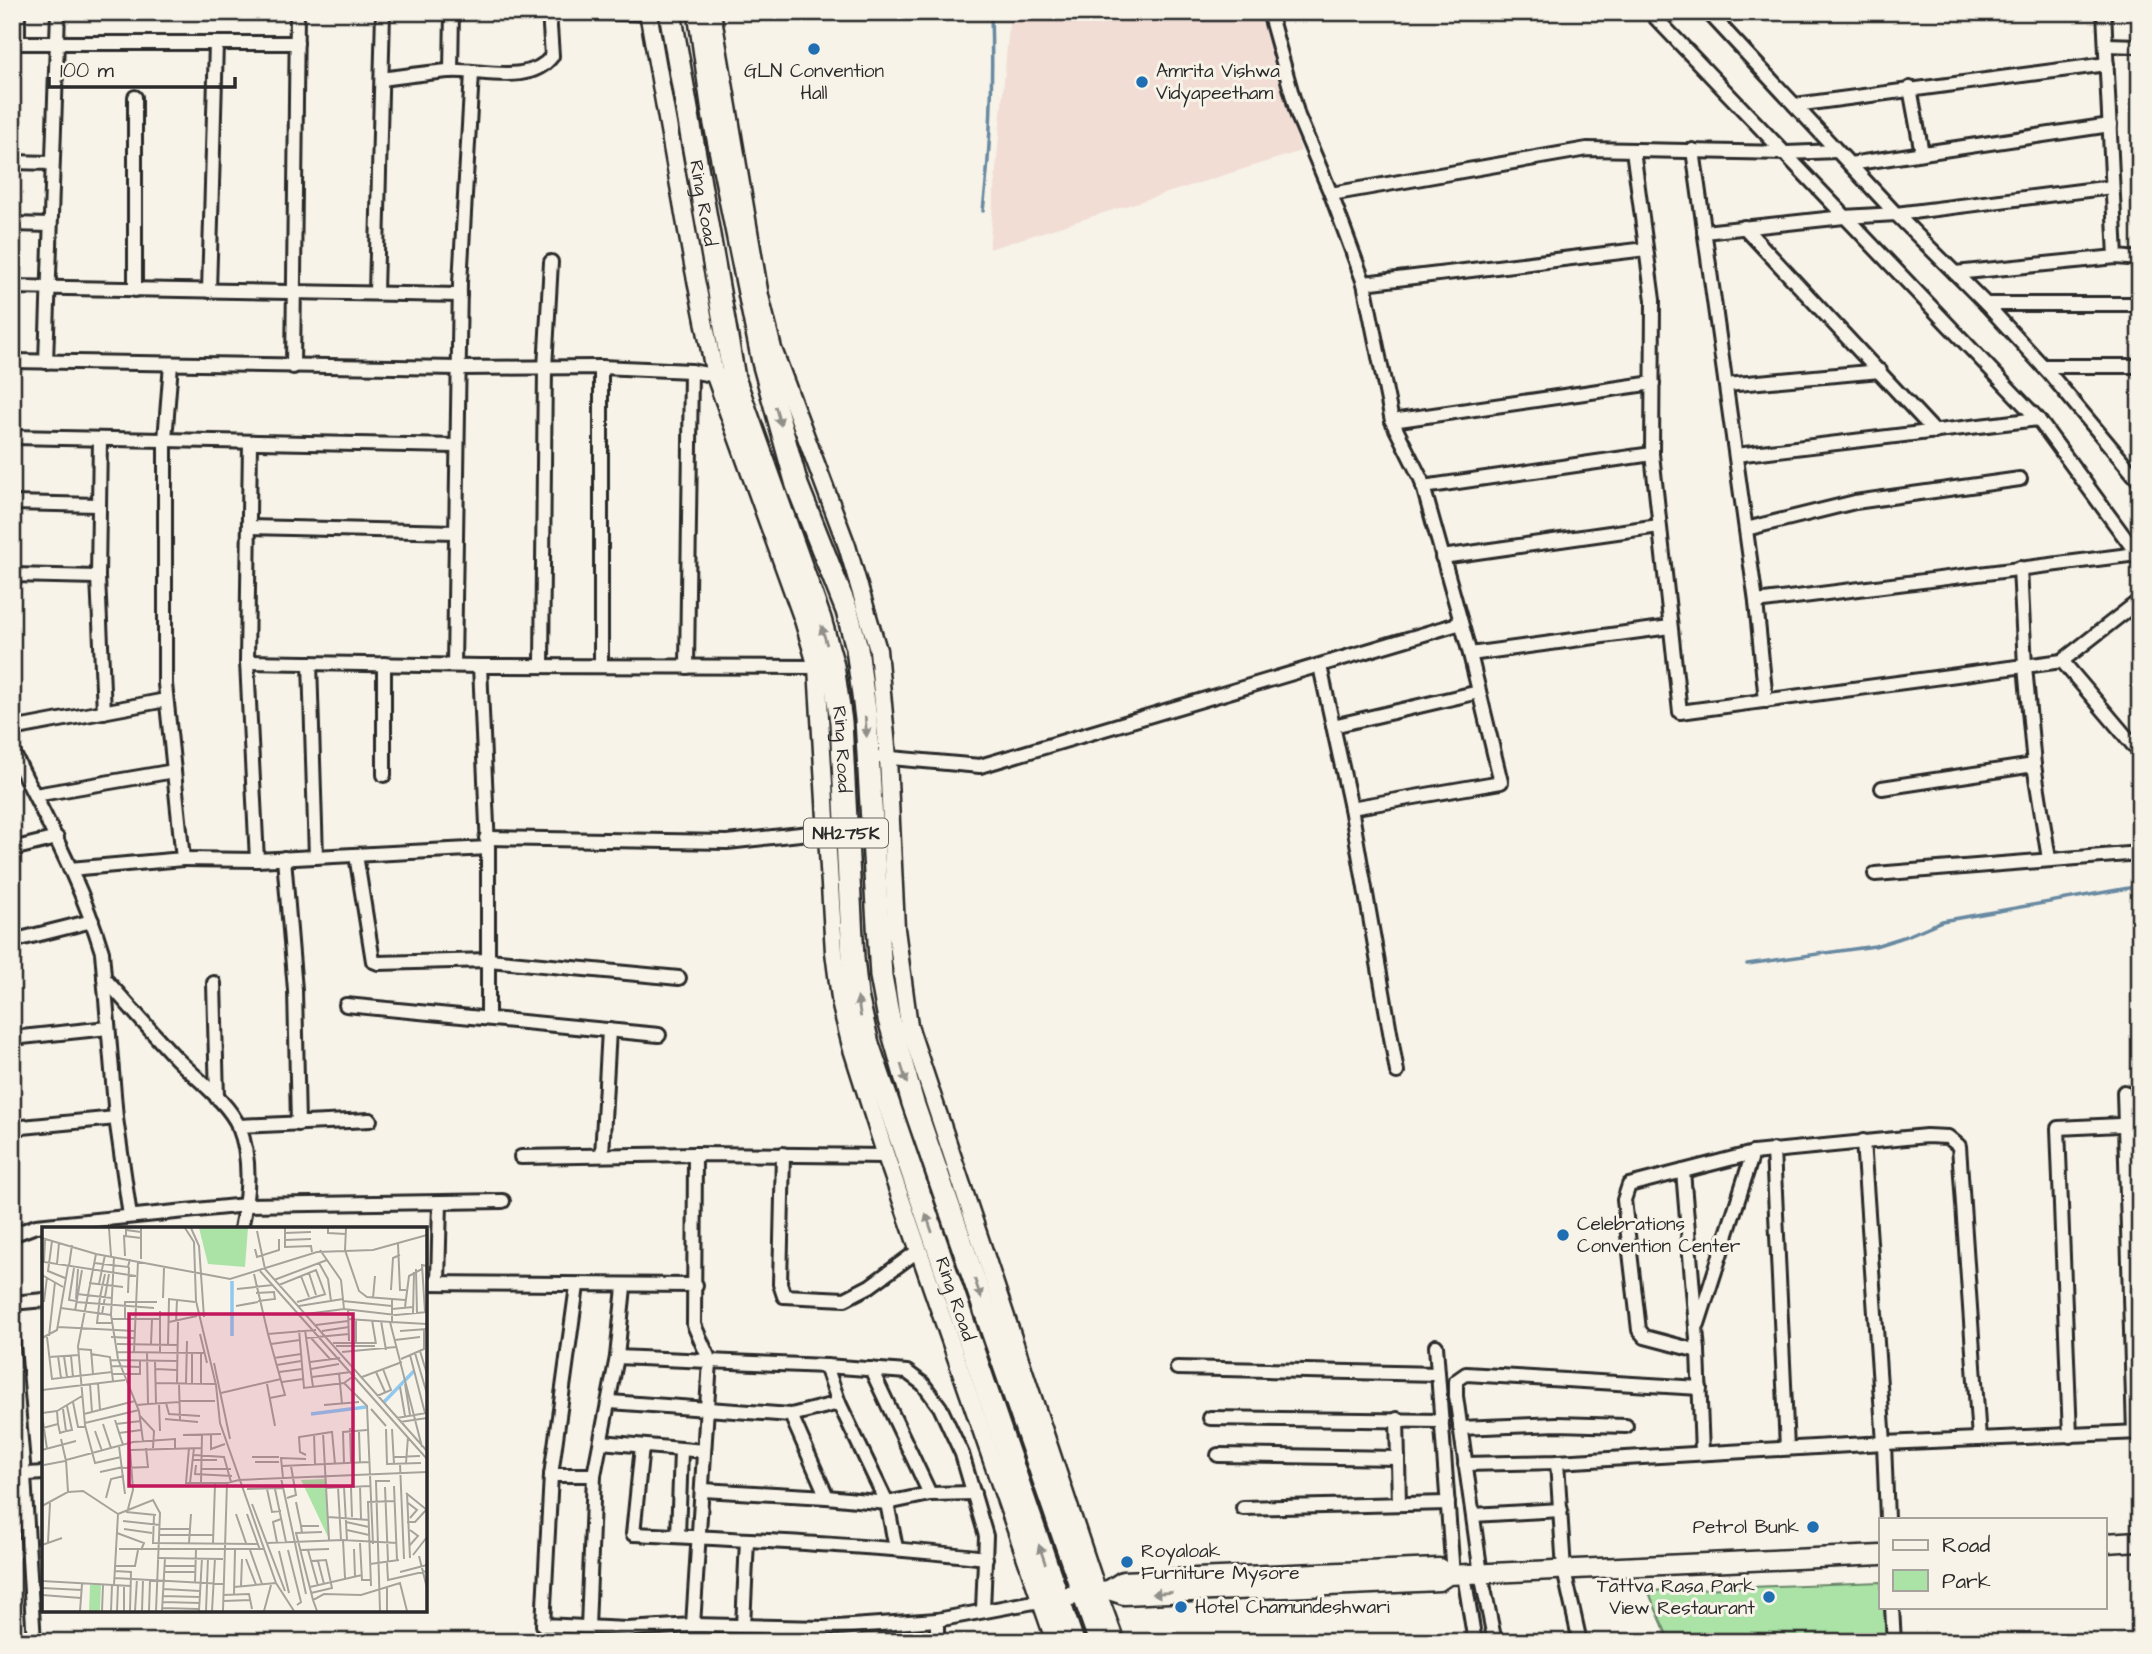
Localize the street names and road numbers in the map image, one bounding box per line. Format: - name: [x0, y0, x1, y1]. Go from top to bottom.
- street label: Ring Road: [683, 158, 724, 249]
- street label: Ring Road: [825, 704, 858, 794]
- road number: NH275K: [804, 818, 888, 848]
- street label: Ring Road: [929, 1253, 982, 1345]

